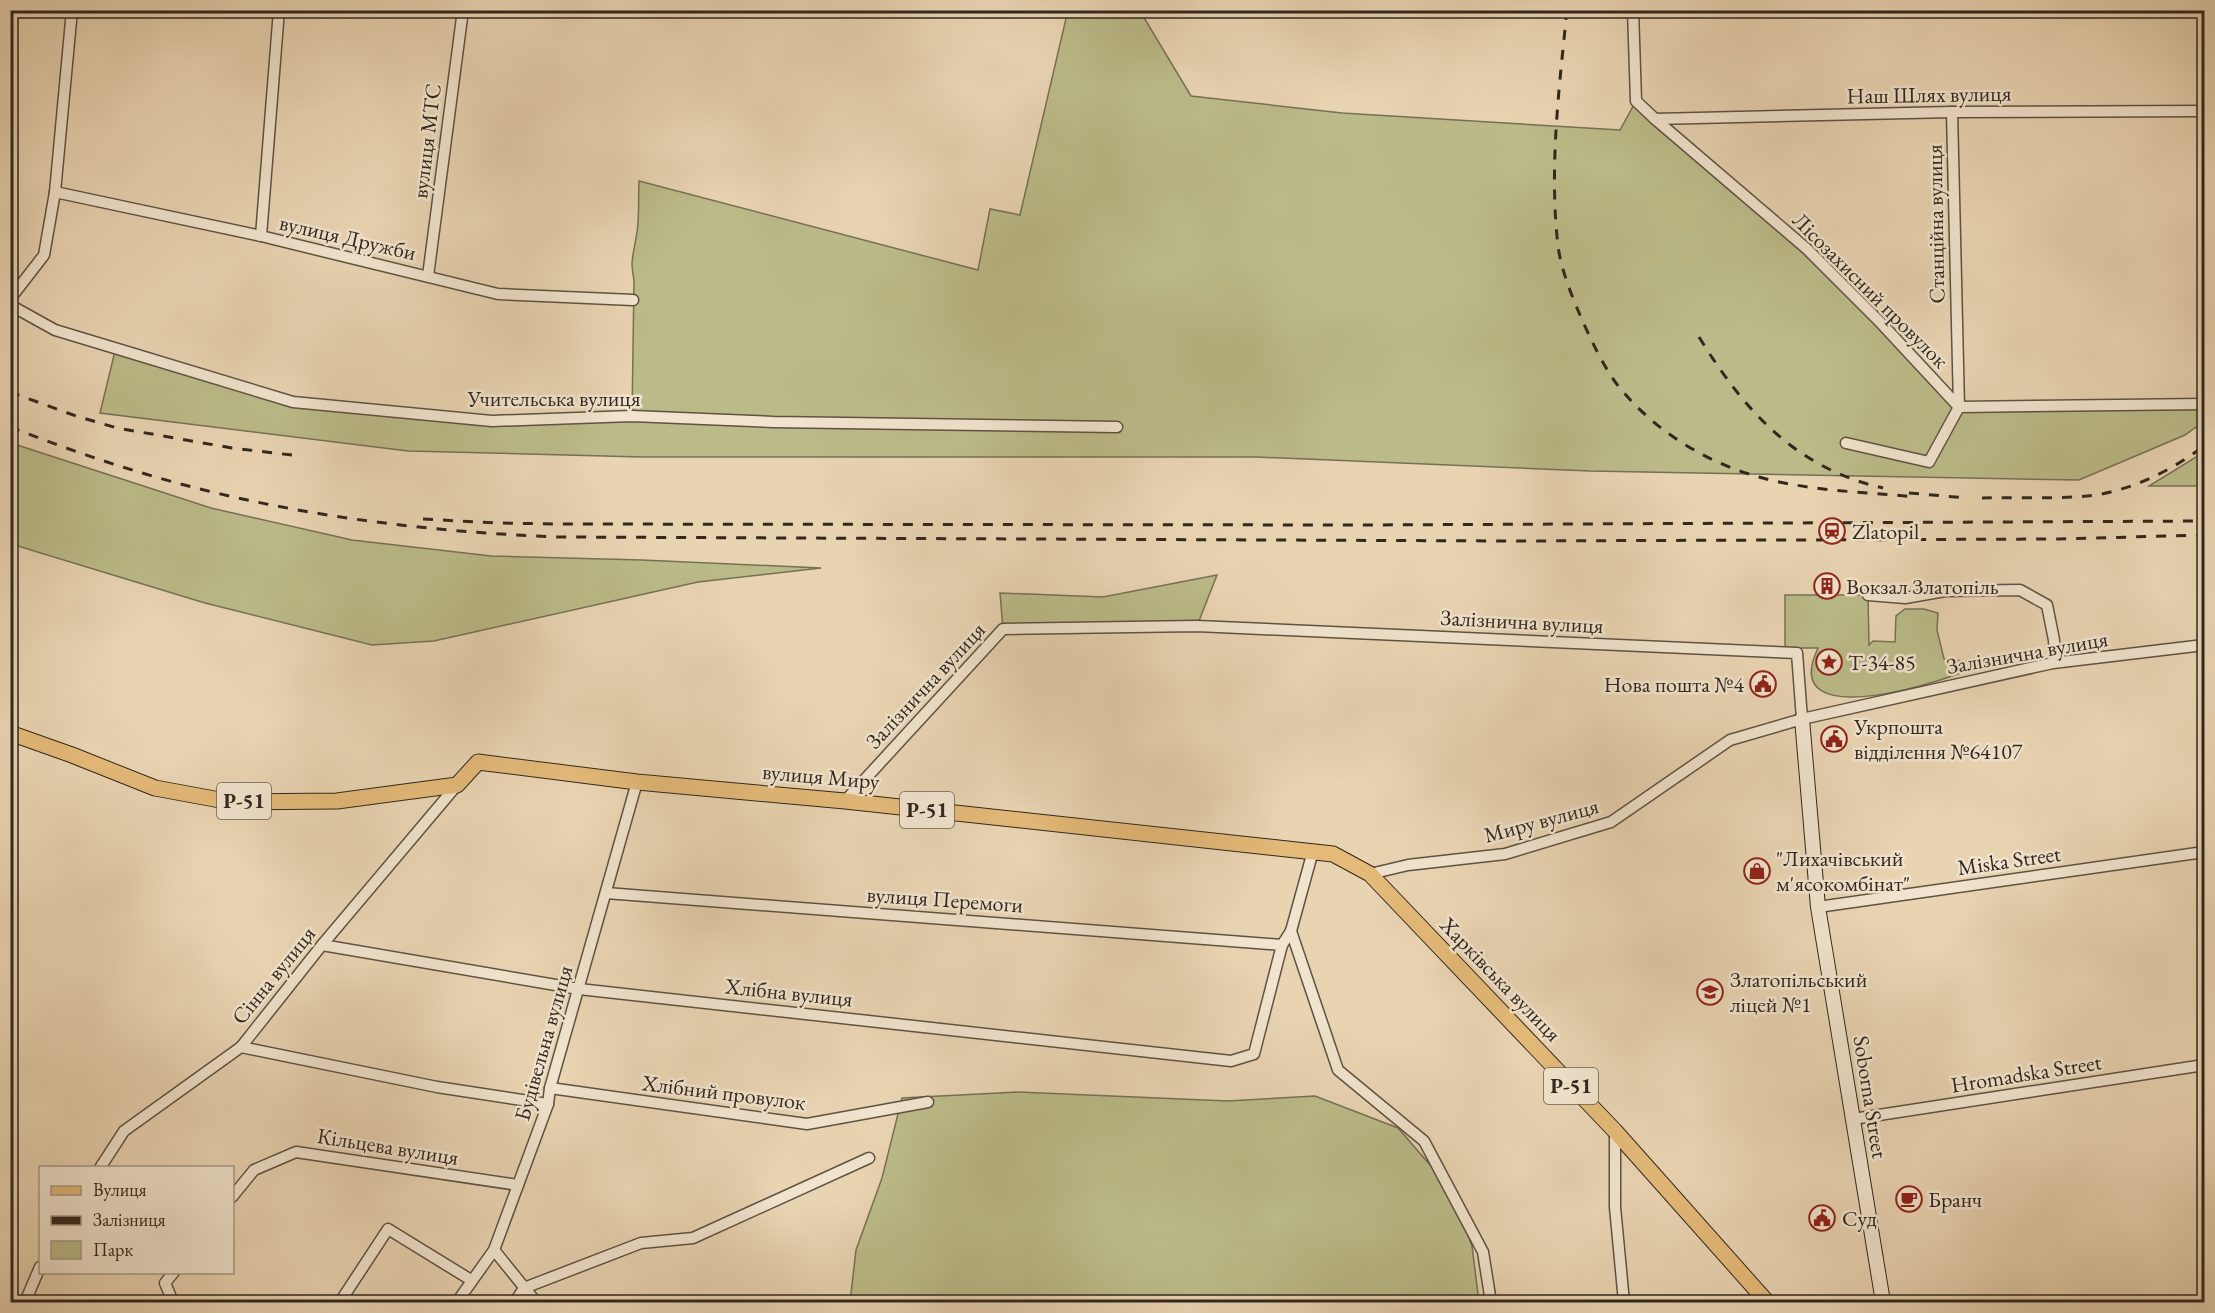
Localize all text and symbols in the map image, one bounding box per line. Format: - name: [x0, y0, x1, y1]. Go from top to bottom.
- street label: Наш Шлях вулиця: [1846, 79, 2012, 110]
- street label: вулиця МТС: [405, 82, 448, 200]
- street label: Станційна вулиця: [1920, 144, 1951, 304]
- street label: Лісозахисний провулок: [1786, 206, 1955, 375]
- street label: вулиця Дружби: [277, 208, 419, 267]
- street label: Учительська вулиця: [467, 384, 641, 413]
- station icon: Zlatopil: [1817, 516, 1847, 546]
- place label: Zlatopil: [1852, 517, 1919, 546]
- building icon: Вокзал Златопіль: [1812, 571, 1842, 601]
- place label: Вокзал Златопіль: [1846, 572, 1999, 601]
- street label: Залізнична вулиця: [1440, 603, 1604, 640]
- street label: Залізнична вулиця: [859, 616, 992, 755]
- street label: Залізнична вулиця: [1944, 624, 2110, 681]
- place icon: Т-34-85: [1814, 647, 1844, 677]
- place label: Т-34-85: [1848, 648, 1916, 677]
- public building icon: Нова пошта №4: [1748, 669, 1778, 699]
- place label: Нова пошта №4: [1604, 670, 1744, 699]
- place label: Укрпошта відділення №64107: [1853, 712, 2023, 766]
- public building icon: Укрпошта відділення №64107: [1819, 724, 1849, 754]
- street label: вулиця Миру: [761, 757, 881, 796]
- road number: Р-51: [217, 783, 271, 819]
- street label: Миру вулиця: [1480, 791, 1602, 850]
- road number: Р-51: [900, 792, 954, 828]
- street label: Miska Street: [1955, 839, 2063, 882]
- place label: "Лихачівський м'ясокомбінат": [1776, 844, 1910, 898]
- shop icon: "Лихачівський м'ясокомбінат": [1742, 856, 1772, 886]
- street label: вулиця Перемоги: [866, 880, 1024, 919]
- street label: Харківська вулиця: [1433, 910, 1568, 1048]
- street label: Сінна вулиця: [225, 920, 322, 1031]
- street label: Будівельна вулиця: [507, 962, 580, 1124]
- place label: Златопільський ліцей №1: [1730, 965, 1868, 1019]
- street label: Хлібна вулиця: [723, 971, 854, 1014]
- school or university icon: Златопільський ліцей №1: [1695, 977, 1725, 1007]
- street label: Soborna Street: [1846, 1034, 1895, 1161]
- street label: Hromadska Street: [1949, 1047, 2104, 1100]
- street label: Хлібний провулок: [640, 1068, 808, 1117]
- road number: Р-51: [1544, 1068, 1598, 1104]
- street label: Кільцева вулиця: [315, 1121, 461, 1172]
- legend: [39, 1166, 234, 1274]
- text: Вулиця: [93, 1178, 146, 1201]
- cafe icon: Бранч: [1894, 1184, 1924, 1214]
- place label: Бранч: [1928, 1185, 1982, 1214]
- public building icon: Суд: [1807, 1203, 1837, 1233]
- place label: Суд: [1842, 1204, 1877, 1233]
- text: Залізниця: [93, 1208, 166, 1231]
- text: Парк: [93, 1238, 133, 1261]

